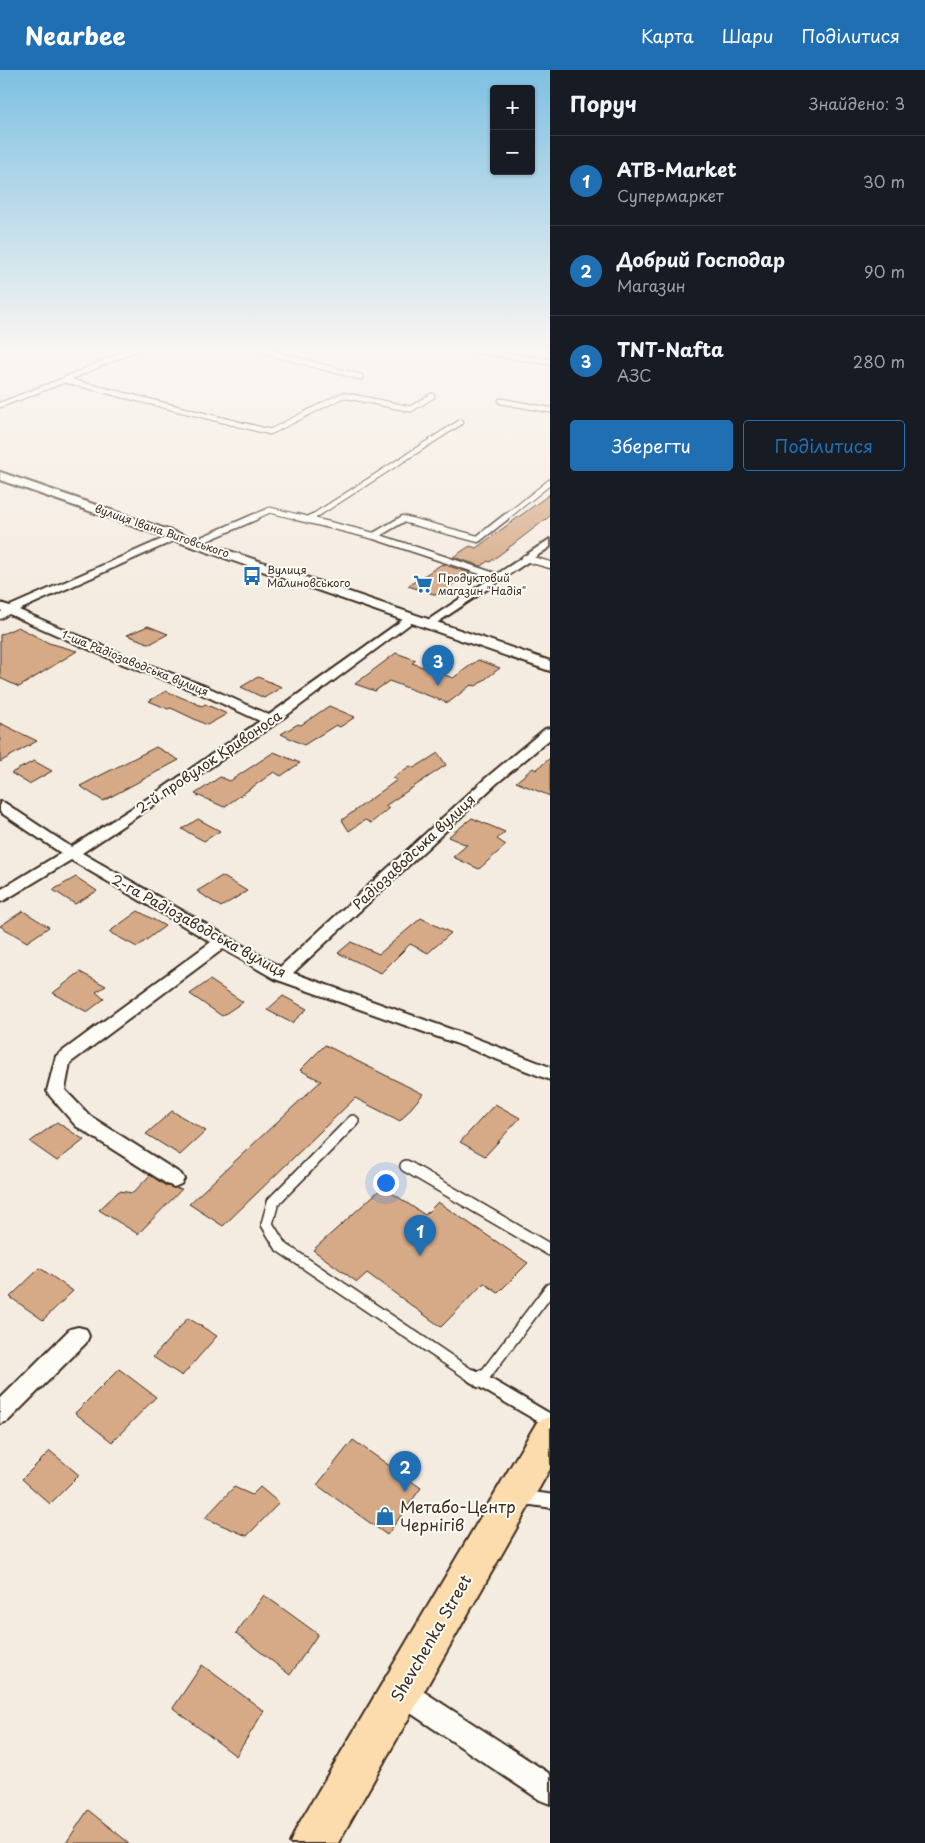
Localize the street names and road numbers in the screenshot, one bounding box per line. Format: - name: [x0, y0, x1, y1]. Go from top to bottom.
- street label: вулиця Івана Виговського: [93, 499, 232, 562]
- street label: 1-ша Радіозаводська вулиця: [59, 625, 211, 700]
- street label: 2-й провулок Кривоноса: [132, 705, 286, 818]
- street label: Радіозаводська вулиця: [348, 789, 480, 914]
- street label: 2-га Радіозаводська вулиця: [108, 869, 290, 982]
- street label: Shevchenka Street: [384, 1569, 477, 1706]

